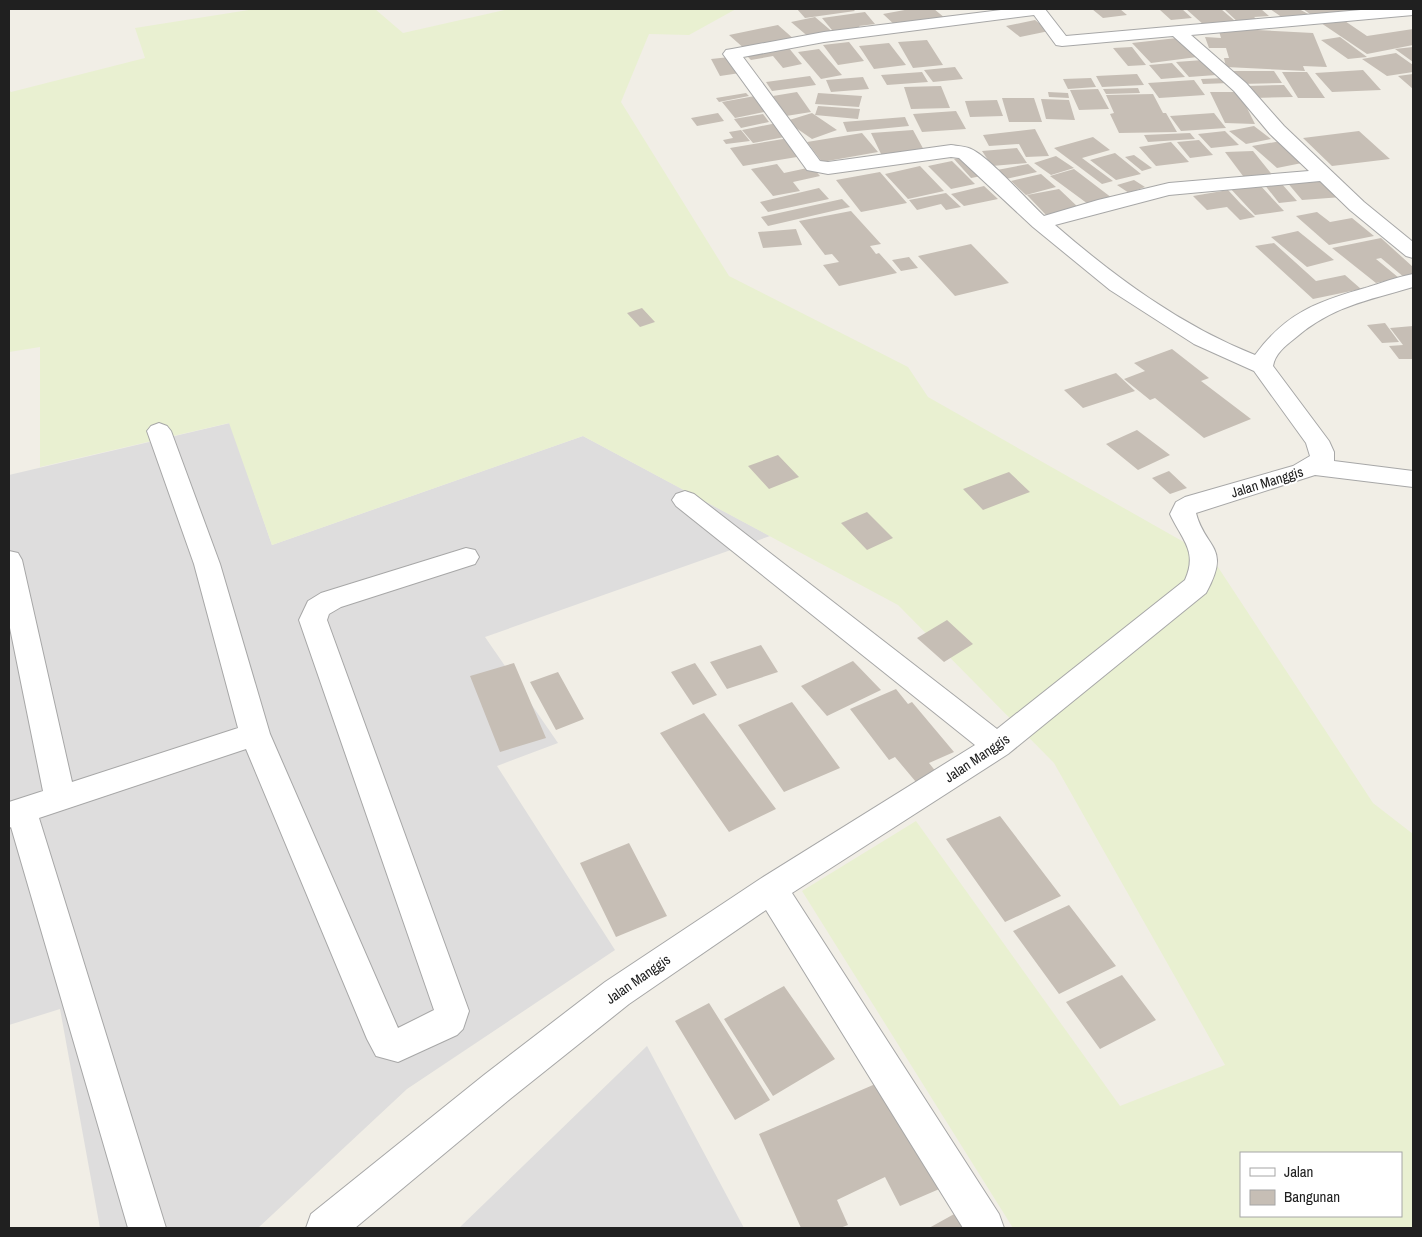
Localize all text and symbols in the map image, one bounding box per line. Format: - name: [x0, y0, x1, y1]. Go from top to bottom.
- street label: Jalan Manggis: [1229, 462, 1306, 502]
- street label: Jalan Manggis: [941, 730, 1013, 786]
- street label: Jalan Manggis: [602, 950, 674, 1008]
- legend: [1240, 1152, 1402, 1217]
- text: Jalan: [1284, 1161, 1313, 1182]
- text: Bangunan: [1284, 1186, 1340, 1207]

